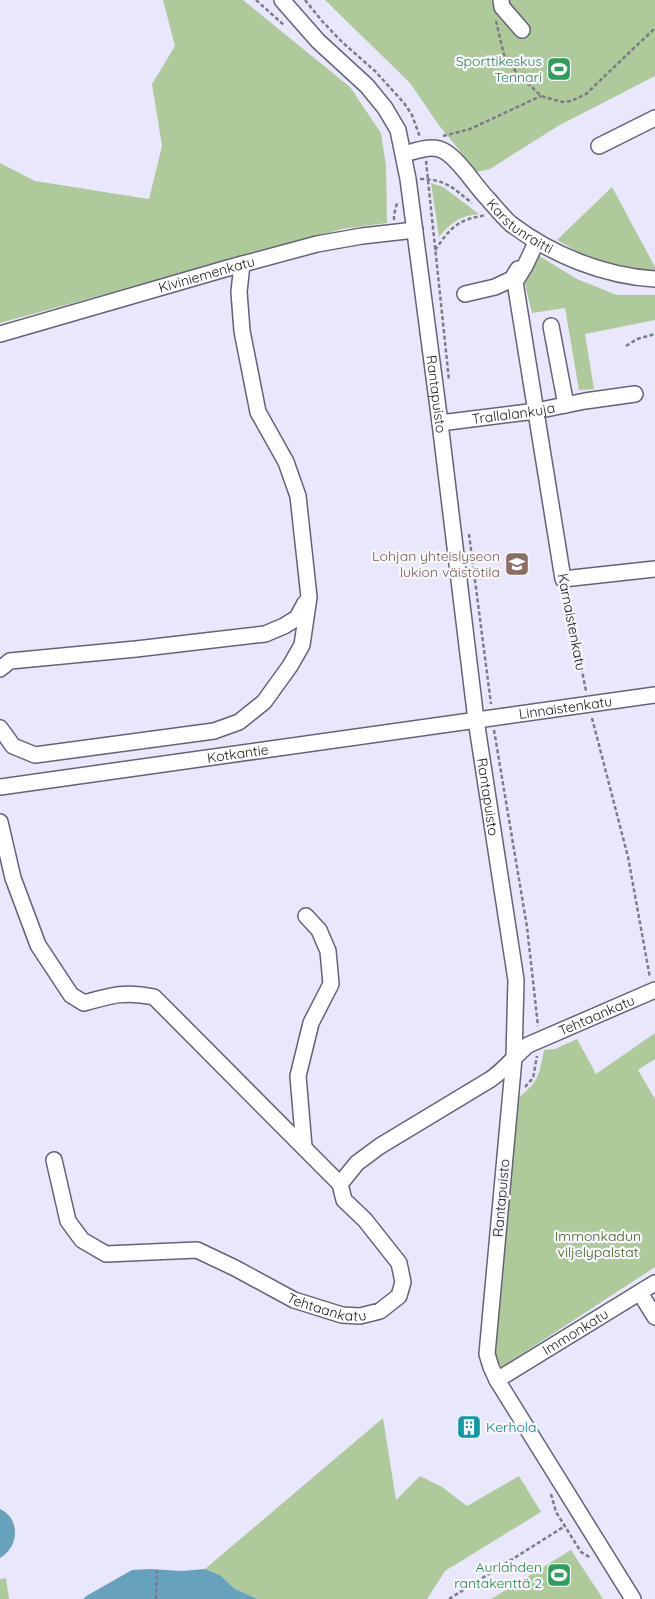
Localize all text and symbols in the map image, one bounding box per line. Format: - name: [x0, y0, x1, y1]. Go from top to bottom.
- place label: Sporttikeskus Tennari: [456, 52, 542, 86]
- sports icon: Sporttikeskus Tennari: [546, 56, 572, 82]
- street label: Karstunraitti: [483, 195, 556, 258]
- street label: Kiviniemenkatu: [156, 252, 257, 297]
- street label: Rantapuisto: [422, 354, 450, 434]
- street label: Trallalankuja: [471, 398, 557, 428]
- place label: Lohjan yhteislyseon lukion väistötila: [372, 547, 500, 581]
- school or university icon: Lohjan yhteislyseon lukion väistötila: [504, 551, 530, 577]
- street label: Karnaistenkatu: [554, 572, 590, 672]
- street label: Linnaistenkatu: [518, 692, 613, 723]
- street label: Kotkantie: [206, 740, 270, 767]
- street label: Rantapuisto: [473, 757, 503, 837]
- street label: Tehtaankatu: [556, 991, 637, 1040]
- street label: Rantapuisto: [489, 1158, 513, 1238]
- park label: Immonkadun viljelypalstat: [555, 1227, 641, 1261]
- street label: Tehtaankatu: [284, 1289, 368, 1325]
- street label: Immonkatu: [539, 1305, 612, 1359]
- building icon: Kerhola: [456, 1414, 482, 1440]
- place label: Kerhola: [486, 1418, 537, 1436]
- place label: Aurlahden rantakenttä 2: [454, 1558, 542, 1592]
- sports icon: Aurlahden rantakenttä 2: [546, 1562, 572, 1588]

